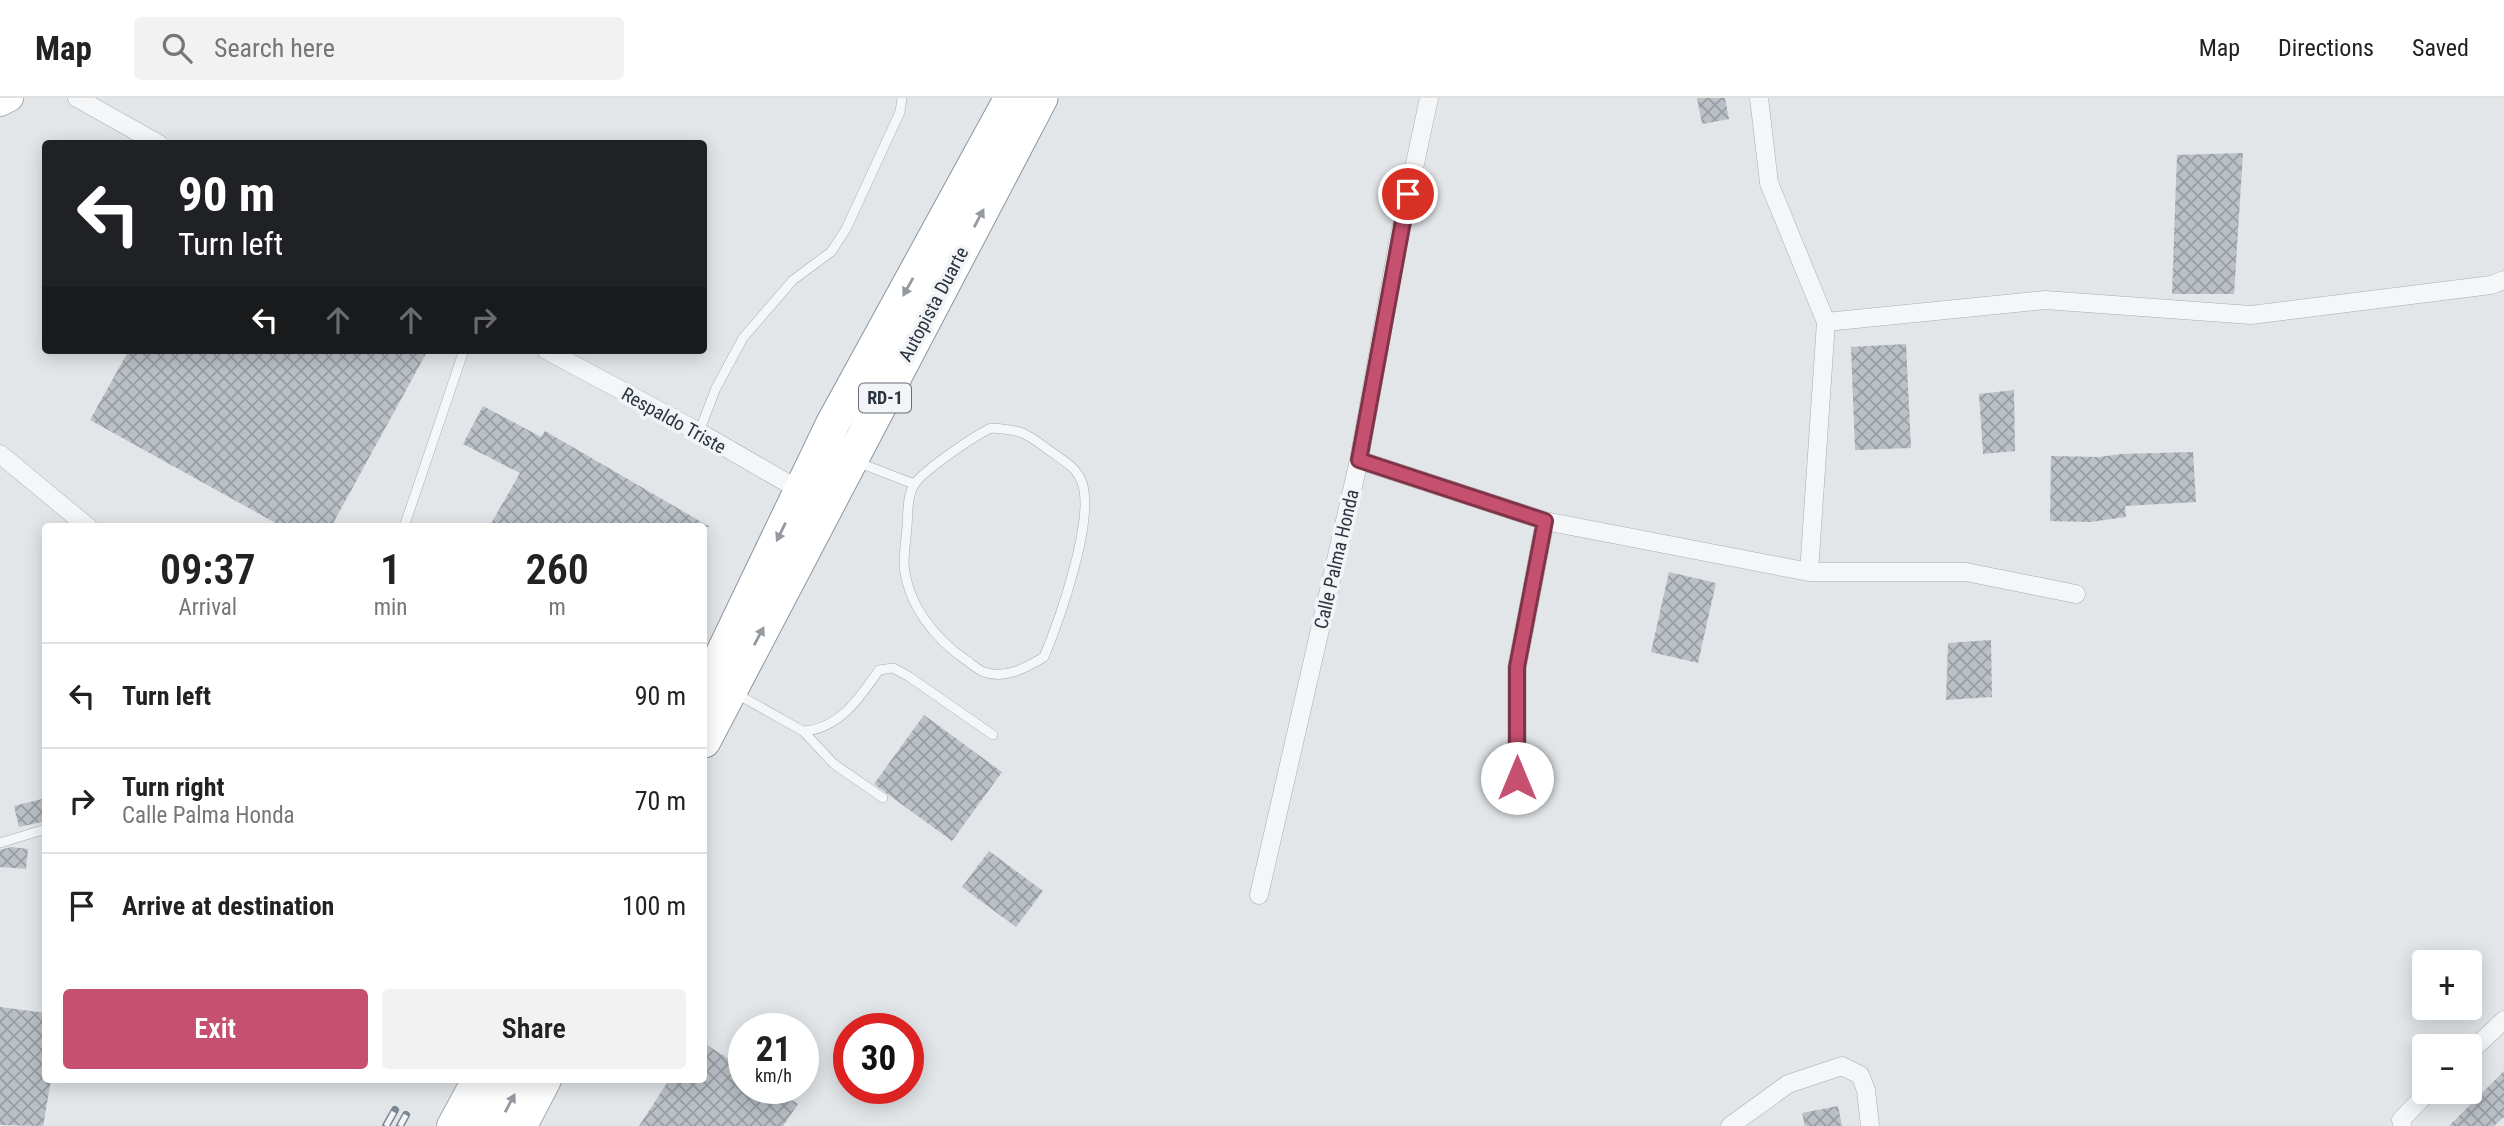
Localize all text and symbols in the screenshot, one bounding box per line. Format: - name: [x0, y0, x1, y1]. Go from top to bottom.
- search box: [134, 17, 624, 80]
- text: Map: [35, 29, 92, 68]
- icon: search: [158, 29, 196, 67]
- text: Search here: [214, 33, 335, 63]
- text: Map: [2199, 34, 2240, 62]
- text: Directions: [2278, 34, 2374, 62]
- text: Saved: [2412, 34, 2469, 62]
- pin: [1378, 164, 1438, 224]
- text: 90 m: [178, 166, 275, 223]
- icon: left: [63, 168, 154, 259]
- icon: arrive: [1389, 175, 1427, 213]
- one-way arrow: [973, 208, 984, 228]
- text: Turn left: [178, 225, 283, 263]
- street label: Autopista Duarte: [894, 243, 973, 365]
- one-way arrow: [902, 277, 913, 297]
- icon: left: [246, 301, 284, 339]
- icon: ahead: [319, 301, 357, 339]
- icon: ahead: [392, 301, 430, 339]
- icon: right: [465, 301, 503, 339]
- street label: Respaldo Triste: [617, 382, 730, 459]
- road number: RD-1: [859, 384, 911, 412]
- street label: Calle Palma Honda: [1309, 487, 1364, 631]
- one-way arrow: [775, 522, 786, 543]
- text: 09:37: [160, 545, 256, 594]
- text: 1: [380, 545, 401, 594]
- text: 260: [526, 545, 589, 594]
- text: Arrival: [179, 594, 237, 621]
- text: min: [374, 594, 407, 621]
- text: m: [549, 594, 566, 621]
- one-way arrow: [753, 627, 765, 646]
- icon: left: [63, 677, 101, 715]
- text: Turn left: [122, 681, 211, 711]
- text: 90 m: [635, 681, 686, 711]
- position arrow: [1480, 741, 1554, 815]
- text: Turn right: [122, 772, 224, 802]
- icon: right: [63, 782, 101, 820]
- text: 70 m: [635, 786, 686, 816]
- text: Calle Palma Honda: [122, 802, 295, 829]
- icon: arrive: [63, 887, 101, 925]
- text: Arrive at destination: [122, 891, 334, 921]
- text: 100 m: [622, 891, 686, 921]
- map controls: [2412, 950, 2482, 1104]
- button: +: [2412, 950, 2482, 1020]
- button: Exit: [63, 989, 368, 1069]
- button: Share: [382, 989, 686, 1069]
- speed limit sign: 30: [833, 1013, 924, 1104]
- text: 21: [756, 1029, 791, 1070]
- button: −: [2412, 1034, 2482, 1104]
- text: km/h: [755, 1065, 792, 1086]
- one-way arrow: [504, 1093, 515, 1113]

